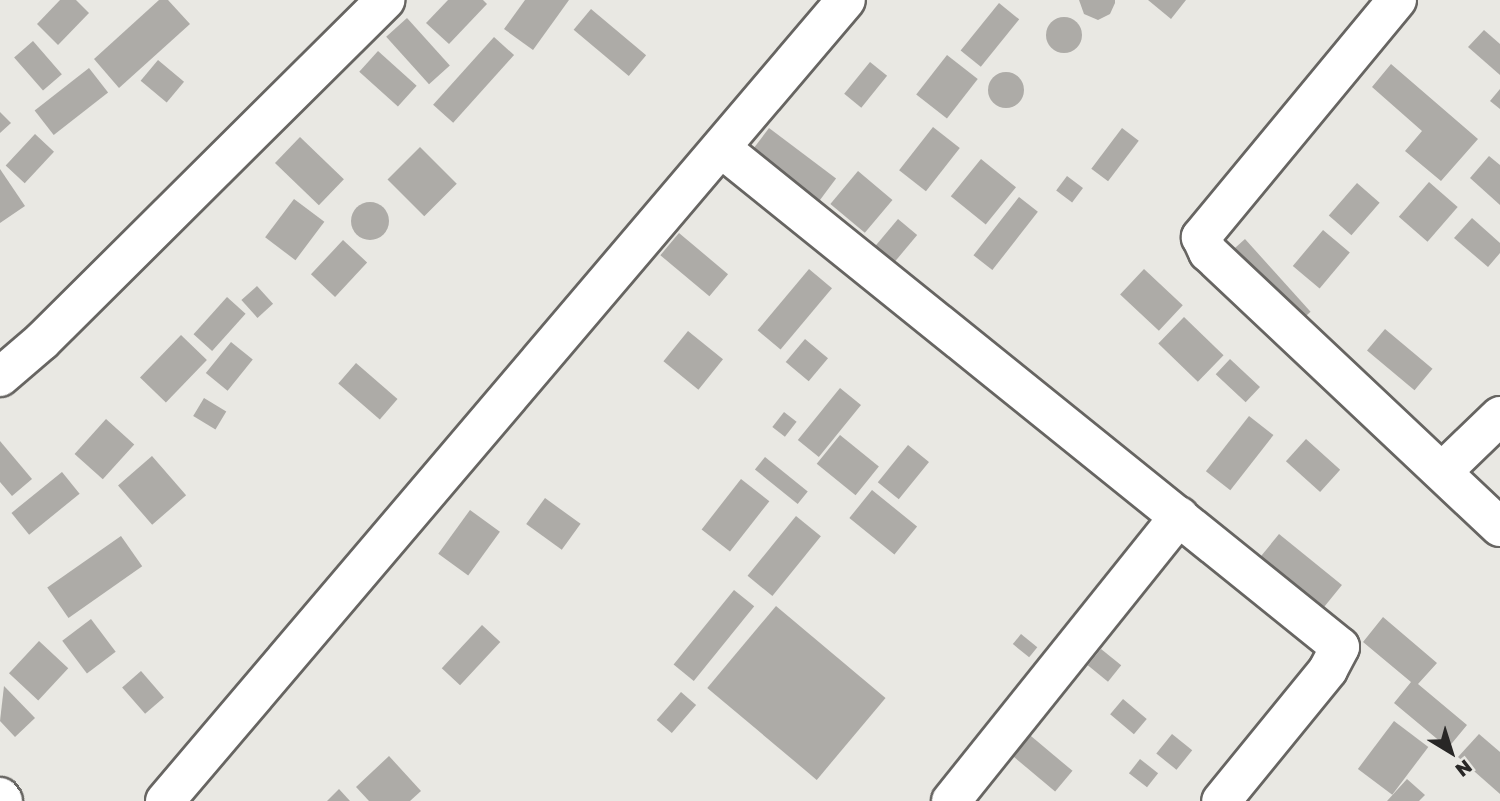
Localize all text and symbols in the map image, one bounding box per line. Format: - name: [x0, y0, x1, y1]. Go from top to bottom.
- north arrow: [1416, 717, 1486, 787]
- text: N: [1451, 755, 1477, 782]

